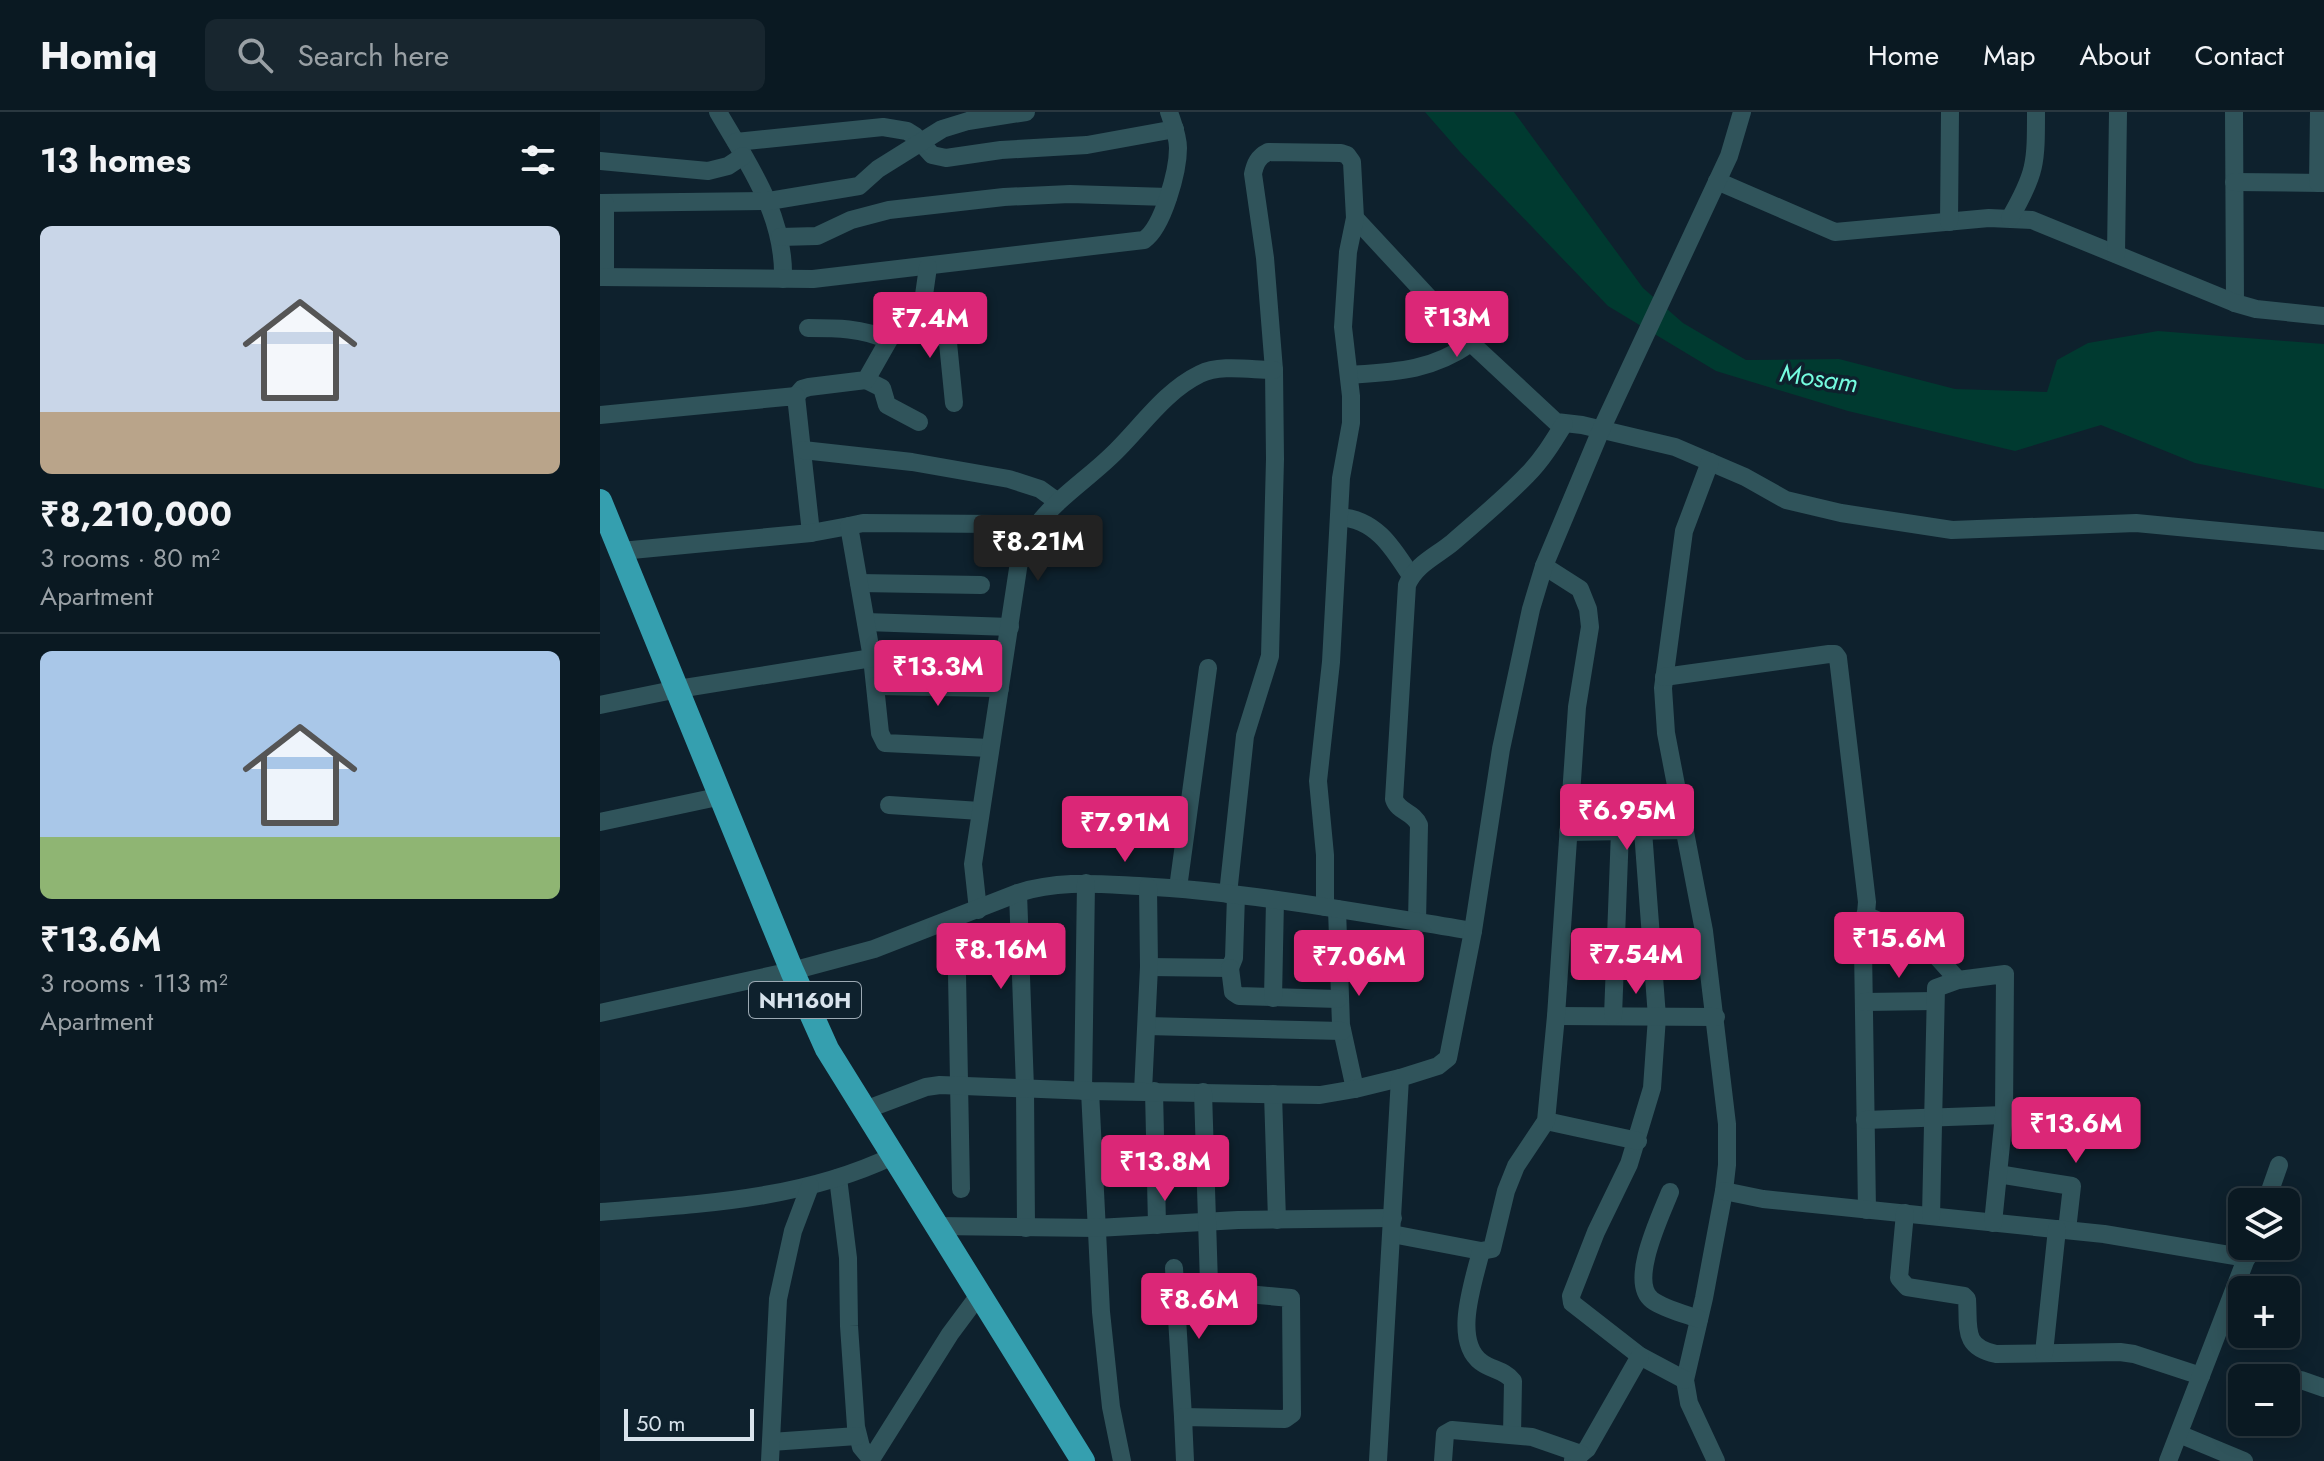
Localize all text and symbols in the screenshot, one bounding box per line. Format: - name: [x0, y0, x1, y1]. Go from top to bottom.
- search box: [205, 19, 765, 91]
- text: Homiq: [40, 28, 157, 83]
- icon: search: [233, 33, 277, 77]
- text: Search here: [297, 34, 449, 77]
- text: Home: [1868, 35, 1939, 76]
- text: Map: [1983, 35, 2035, 76]
- text: About: [2079, 35, 2151, 76]
- text: Contact: [2195, 35, 2284, 76]
- text: 13 homes: [40, 136, 191, 185]
- icon: filters: [516, 138, 560, 182]
- icon: home: [228, 278, 372, 422]
- pin: ₹13M: [1410, 291, 1504, 359]
- pin: ₹7.4M: [874, 292, 986, 360]
- text: ₹13M: [1423, 298, 1491, 336]
- text: ₹7.4M: [891, 299, 969, 337]
- water label: Mosam: [1778, 354, 1860, 402]
- text: ₹8,210,000: [40, 490, 232, 539]
- pin: ₹8.21M: [973, 515, 1103, 583]
- text: ₹8.21M: [992, 522, 1084, 560]
- text: 3 rooms · 80 m²: [40, 539, 220, 577]
- text: Apartment: [40, 577, 153, 615]
- pin: ₹13.3M: [873, 640, 1003, 708]
- text: ₹13.3M: [892, 647, 984, 685]
- icon: home: [228, 703, 372, 847]
- pin: ₹6.95M: [1562, 784, 1692, 852]
- text: ₹6.95M: [1578, 791, 1676, 829]
- pin: ₹7.91M: [1060, 796, 1190, 864]
- text: ₹7.91M: [1080, 803, 1170, 841]
- pin: ₹15.6M: [1834, 912, 1964, 980]
- text: ₹13.6M: [40, 915, 161, 964]
- text: ₹15.6M: [1852, 919, 1946, 957]
- pin: ₹8.16M: [936, 923, 1066, 991]
- pin: ₹7.54M: [1571, 928, 1701, 996]
- text: ₹8.16M: [955, 930, 1047, 968]
- pin: ₹7.06M: [1294, 930, 1424, 998]
- text: ₹7.54M: [1589, 935, 1683, 973]
- text: ₹7.06M: [1312, 937, 1406, 975]
- text: 3 rooms · 113 m²: [40, 964, 228, 1002]
- road number: NH160H: [749, 982, 861, 1018]
- text: Apartment: [40, 1002, 153, 1040]
- pin: ₹13.6M: [2011, 1097, 2141, 1165]
- text: ₹13.6M: [2030, 1104, 2122, 1142]
- pin: ₹13.8M: [1100, 1135, 1230, 1203]
- text: ₹13.8M: [1119, 1142, 1211, 1180]
- map controls: [2228, 1188, 2300, 1436]
- button: layers: [2228, 1188, 2300, 1260]
- pin: ₹8.6M: [1143, 1273, 1255, 1341]
- button: +: [2228, 1276, 2300, 1348]
- text: ₹8.6M: [1159, 1280, 1239, 1318]
- button: −: [2228, 1364, 2300, 1436]
- scale bar: [624, 1405, 754, 1441]
- text: 50 m: [636, 1407, 685, 1439]

